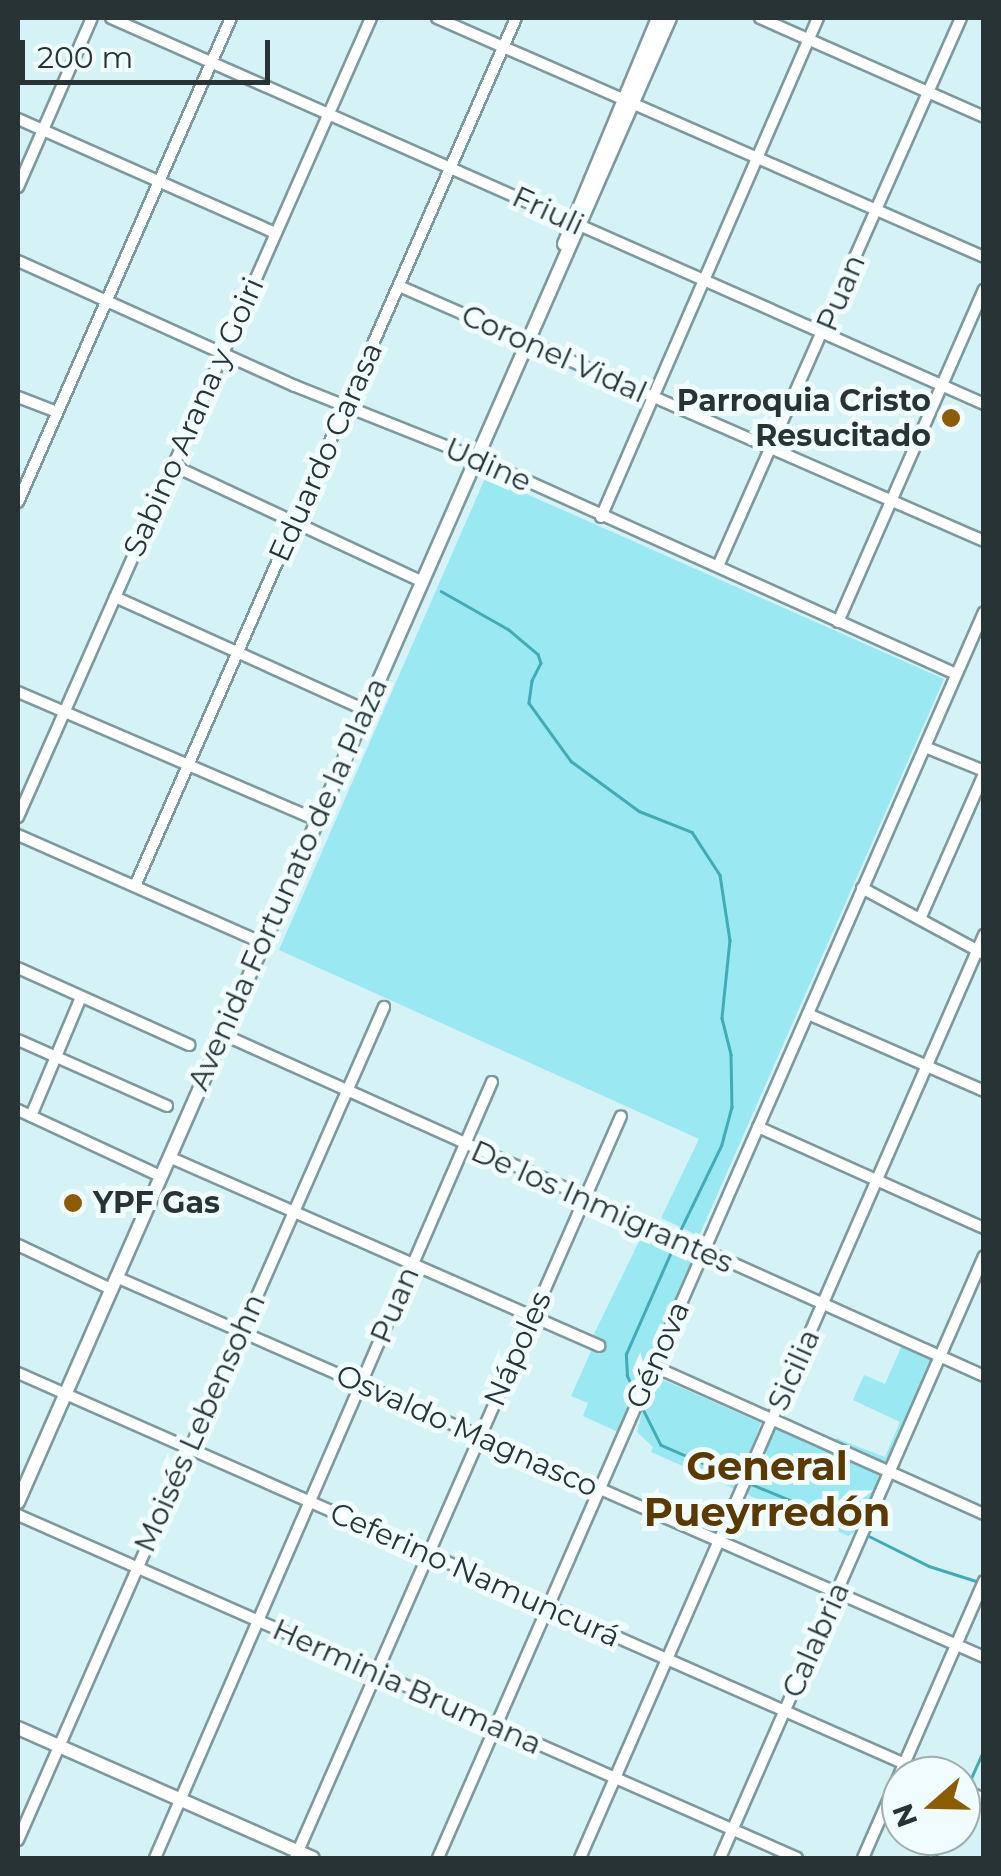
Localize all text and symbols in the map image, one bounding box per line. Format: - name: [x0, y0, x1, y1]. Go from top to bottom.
- scale bar: [25, 20, 275, 82]
- text: 200 m: [37, 39, 133, 76]
- street label: Friuli: [506, 179, 590, 243]
- street label: Puan: [809, 249, 873, 337]
- street label: Sabino Arana y Goiri: [116, 272, 272, 562]
- street label: Coronel Vidal: [456, 297, 652, 411]
- street label: Eduardo Carasa: [262, 337, 390, 567]
- place label: Parroquia Cristo Resucitado: [677, 383, 931, 454]
- marker: Parroquia Cristo Resucitado: [940, 407, 962, 429]
- street label: Udine: [439, 430, 537, 500]
- street label: Avenida Fortunato de la Plaza: [181, 672, 395, 1096]
- street label: De los Inmigrantes: [465, 1133, 739, 1281]
- place label: YPF Gas: [93, 1185, 220, 1221]
- marker: YPF Gas: [62, 1192, 84, 1214]
- street label: Puan: [363, 1261, 427, 1349]
- street label: Nápoles: [477, 1286, 559, 1412]
- street label: Moisés Lebensohn: [127, 1288, 273, 1558]
- street label: Génova: [619, 1296, 697, 1414]
- street label: Sicilia: [760, 1324, 828, 1416]
- street label: Osvaldo Magnasco: [330, 1357, 604, 1505]
- district label: General Pueyrredón: [644, 1442, 890, 1536]
- street label: Ceferino Namuncurá: [324, 1495, 626, 1655]
- street label: Calabria: [775, 1577, 857, 1703]
- street label: Herminia Brumana: [267, 1611, 547, 1763]
- north arrow: [881, 1756, 981, 1856]
- text: N: [885, 1799, 925, 1832]

